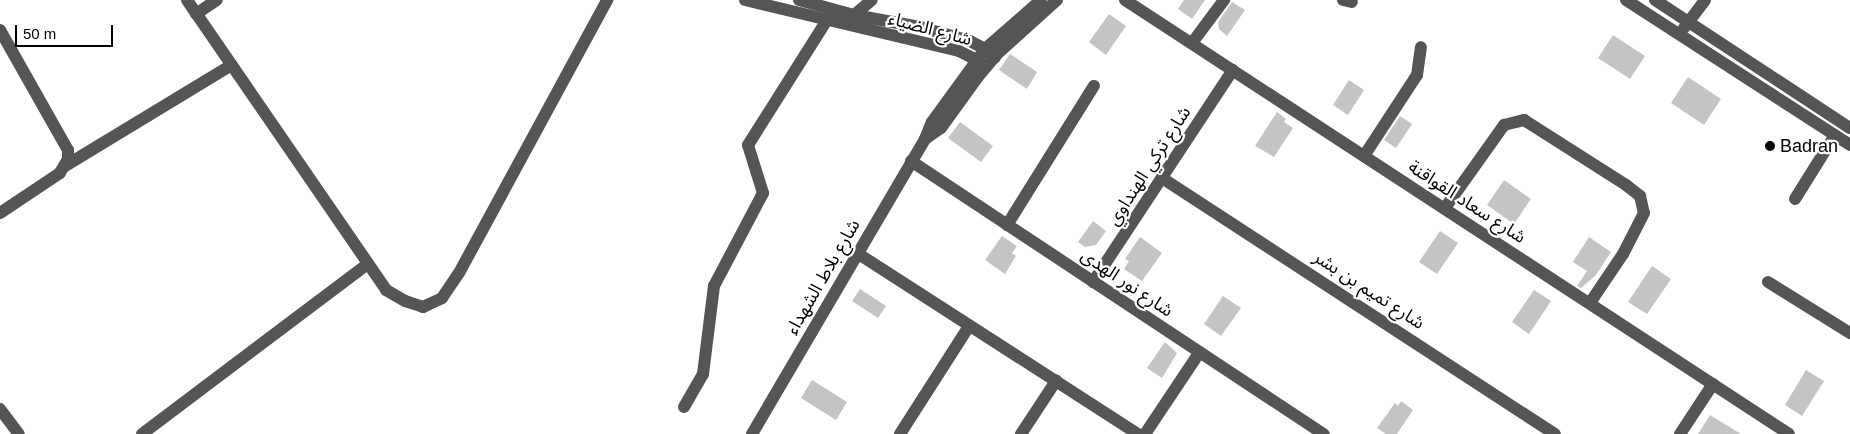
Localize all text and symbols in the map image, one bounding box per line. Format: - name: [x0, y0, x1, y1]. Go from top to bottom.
- street label: شارع الضياء: [886, 8, 974, 50]
- scale bar: [18, 15, 115, 47]
- text: 50 m: [23, 25, 56, 42]
- street label: شارع تركي الهنداوي: [1103, 103, 1195, 229]
- place label: Badran: [1780, 135, 1838, 157]
- marker: Badran: [1764, 140, 1776, 152]
- street label: شارع سعاد القواقنة: [1404, 156, 1530, 248]
- street label: شارع بلاط الشهداء: [781, 216, 865, 338]
- street label: شارع نور الهدى: [1077, 244, 1177, 322]
- street label: شارع تميم بن بشر: [1309, 246, 1429, 334]

